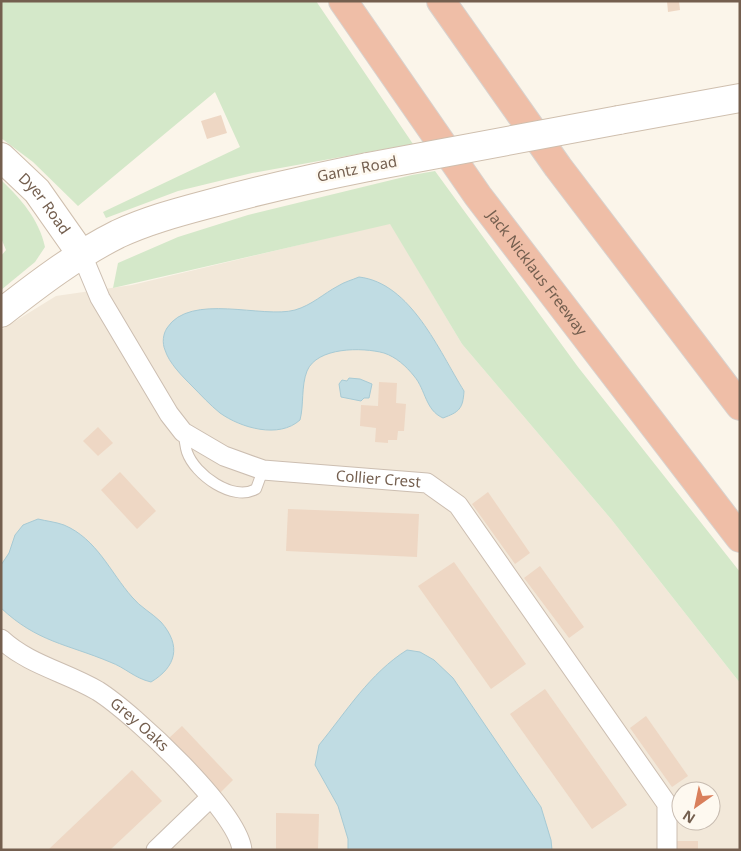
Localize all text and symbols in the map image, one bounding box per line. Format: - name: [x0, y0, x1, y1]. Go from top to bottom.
- street label: Gantz Road: [315, 150, 398, 186]
- street label: Dyer Road: [15, 168, 75, 238]
- street label: Jack Nicklaus Freeway: [482, 204, 592, 339]
- street label: Collier Crest: [335, 465, 422, 492]
- street label: Grey Oaks: [107, 692, 174, 755]
- north arrow: [671, 781, 721, 831]
- text: N: [679, 806, 699, 828]

